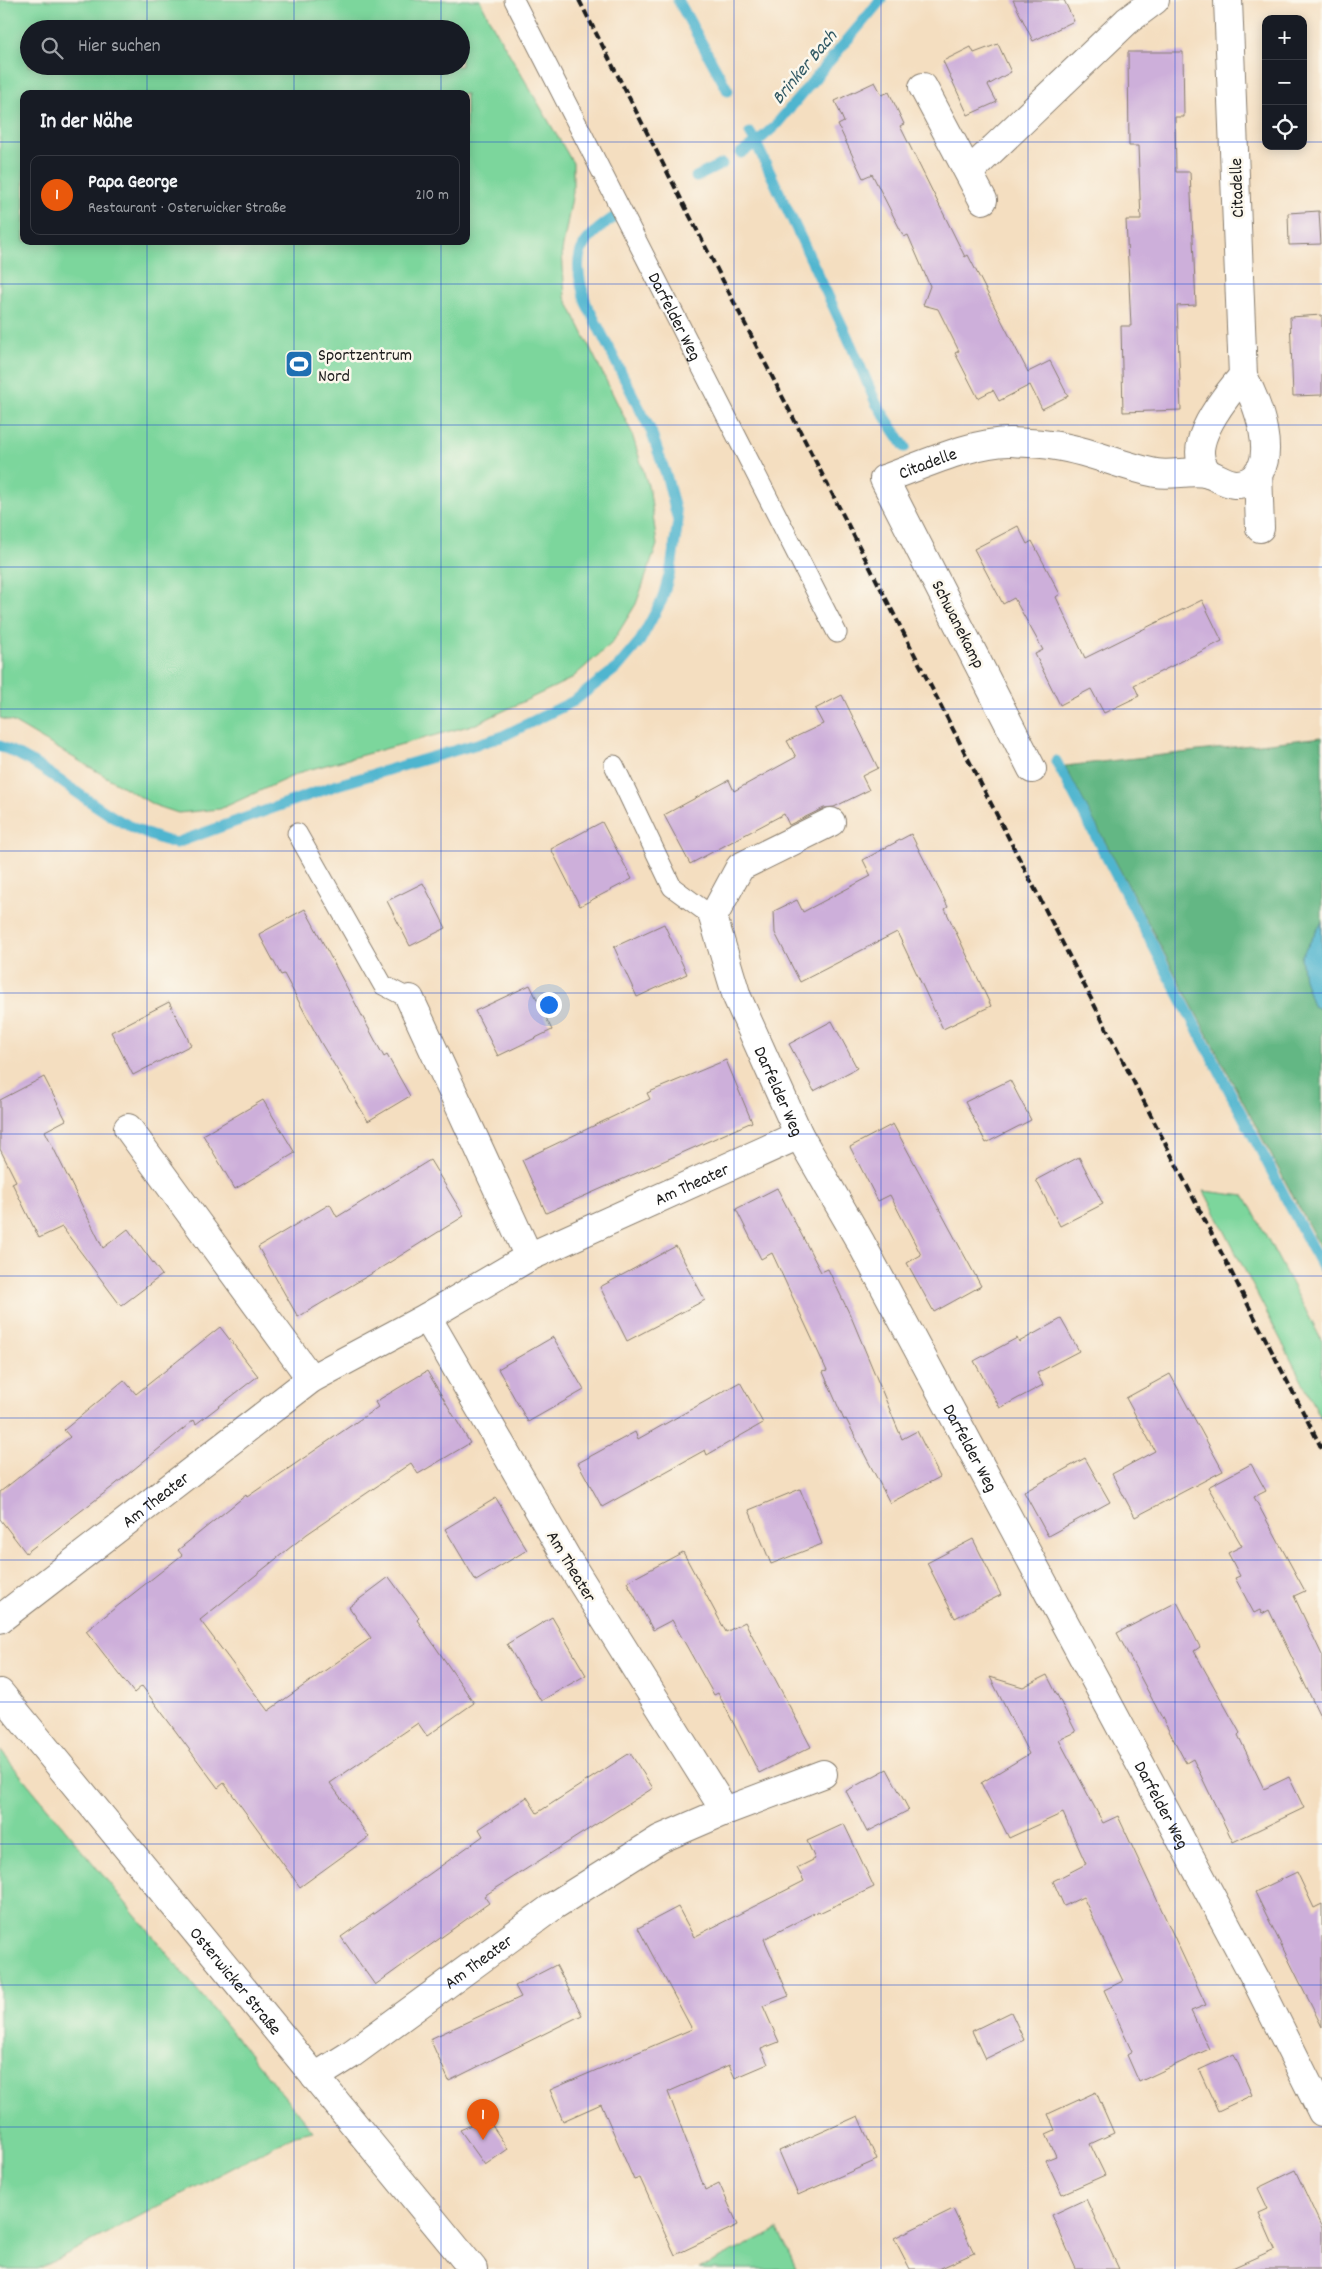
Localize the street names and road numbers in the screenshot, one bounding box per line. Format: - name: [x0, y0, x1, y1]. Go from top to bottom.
- street label: Citadelle: [1225, 157, 1252, 218]
- street label: Darfelder Weg: [640, 269, 706, 366]
- street label: Citadelle: [896, 443, 961, 487]
- street label: Schwanekamp: [924, 577, 990, 674]
- street label: Darfelder Weg: [746, 1043, 808, 1141]
- street label: Am Theater: [651, 1158, 734, 1214]
- street label: Darfelder Weg: [935, 1401, 1002, 1497]
- street label: Am Theater: [118, 1467, 196, 1535]
- street label: Am Theater: [539, 1527, 601, 1608]
- street label: Darfelder Weg: [1126, 1758, 1194, 1854]
- street label: Osterwicker Straße: [182, 1922, 286, 2042]
- street label: Am Theater: [440, 1930, 519, 1997]

